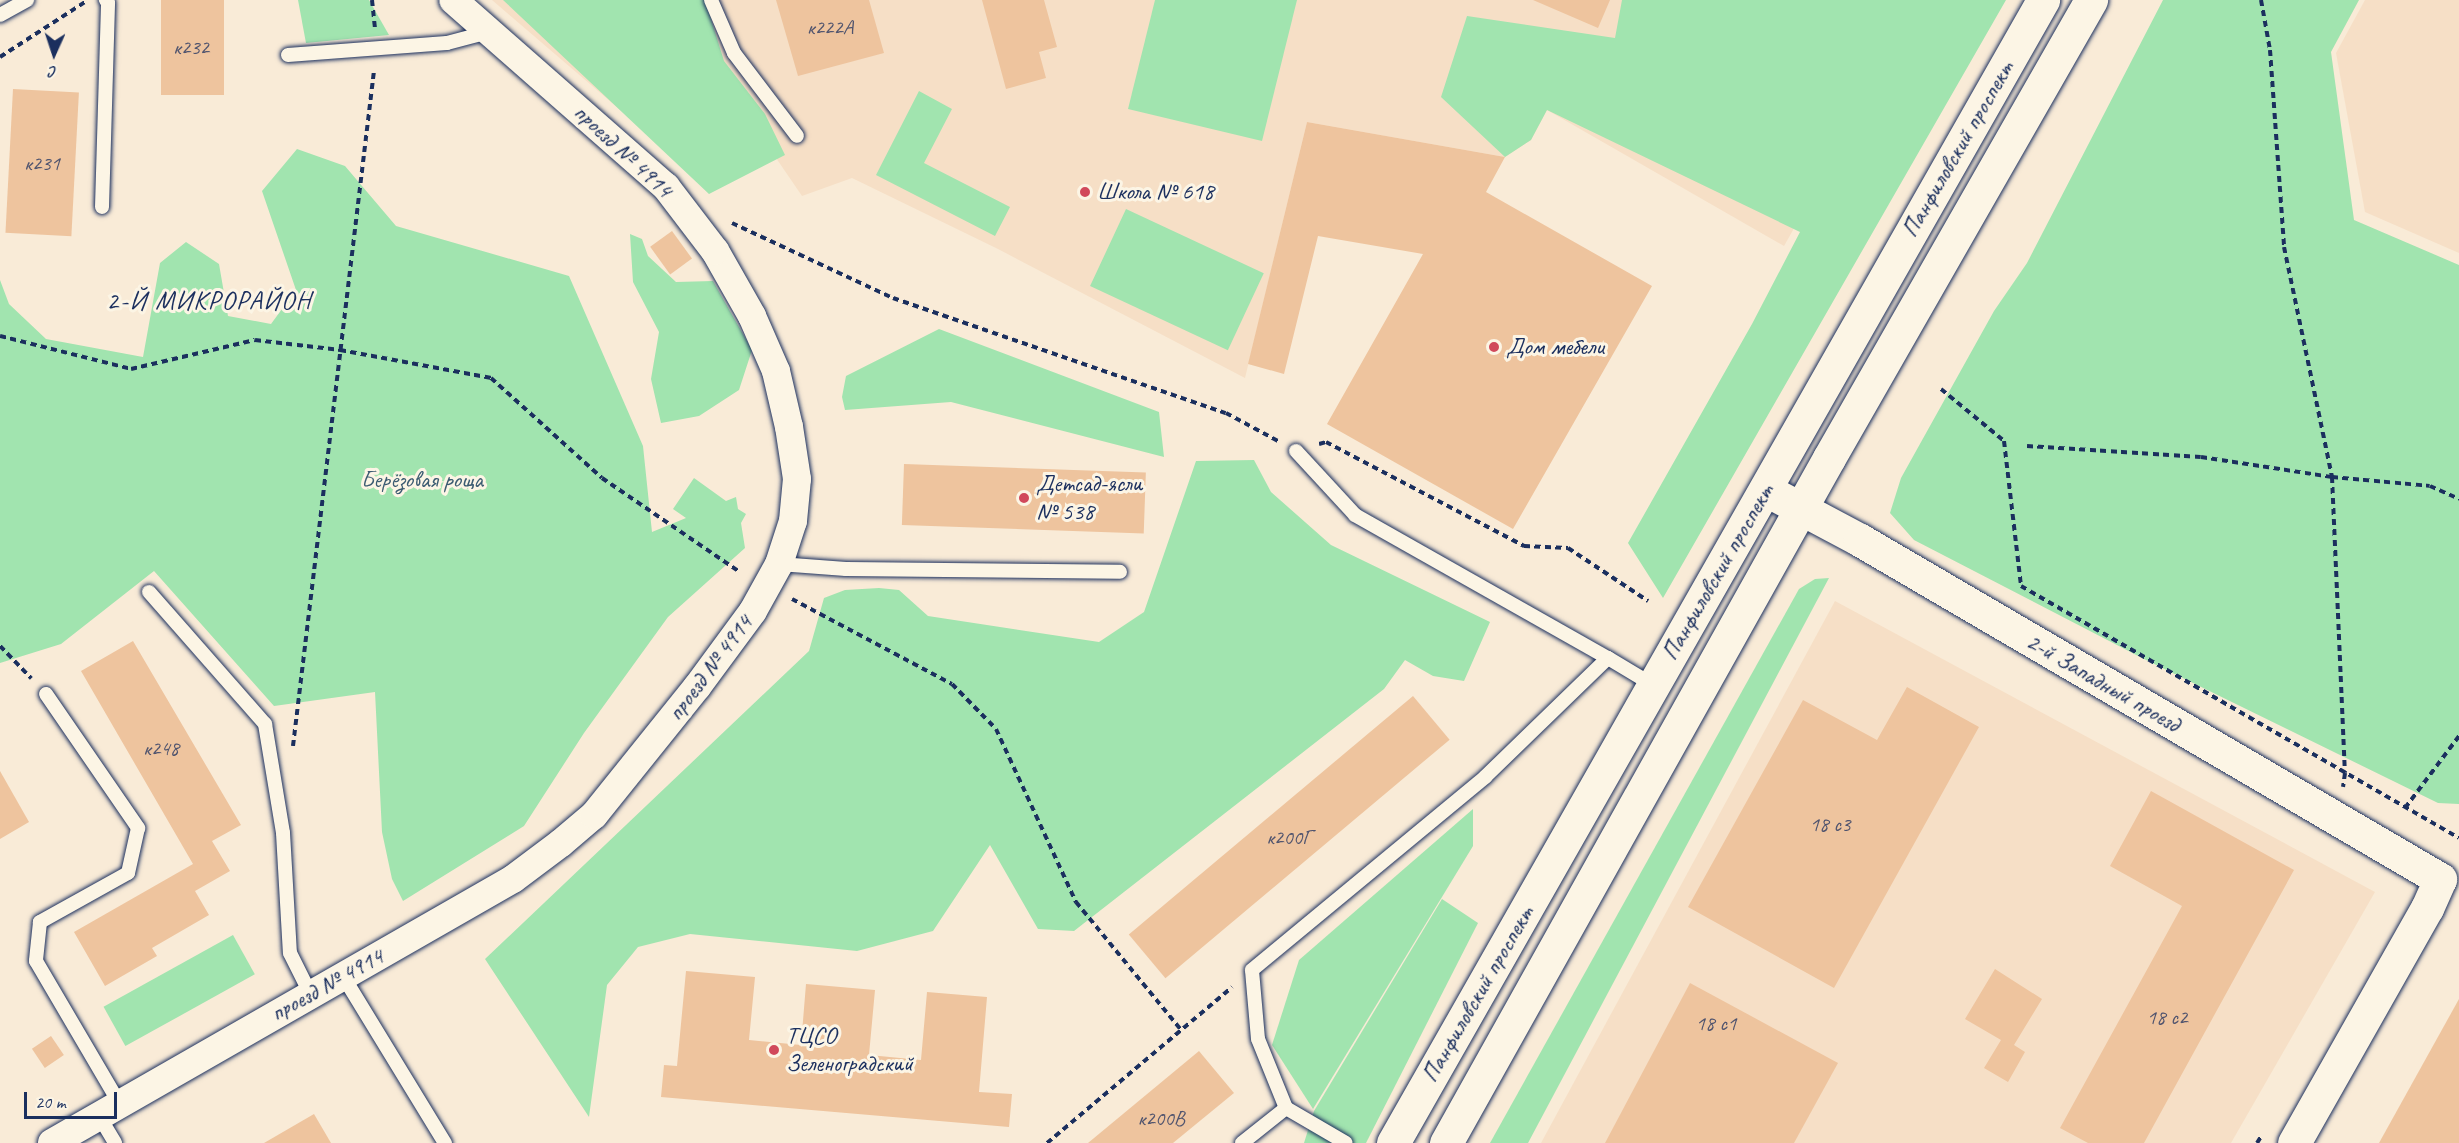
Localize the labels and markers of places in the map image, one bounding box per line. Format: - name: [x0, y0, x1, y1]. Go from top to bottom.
- place label: Школа № 618: [1097, 178, 1214, 206]
- marker: Школа № 618: [1078, 185, 1092, 199]
- place label: Дом мебели: [1506, 333, 1601, 361]
- marker: Дом мебели: [1487, 340, 1501, 354]
- place label: Детсад-ясли № 538: [1036, 470, 1142, 526]
- marker: Детсад-ясли № 538: [1017, 491, 1031, 505]
- place label: ТЦСО Зеленоградский: [786, 1022, 913, 1078]
- marker: ТЦСО Зеленоградский: [767, 1043, 781, 1057]

